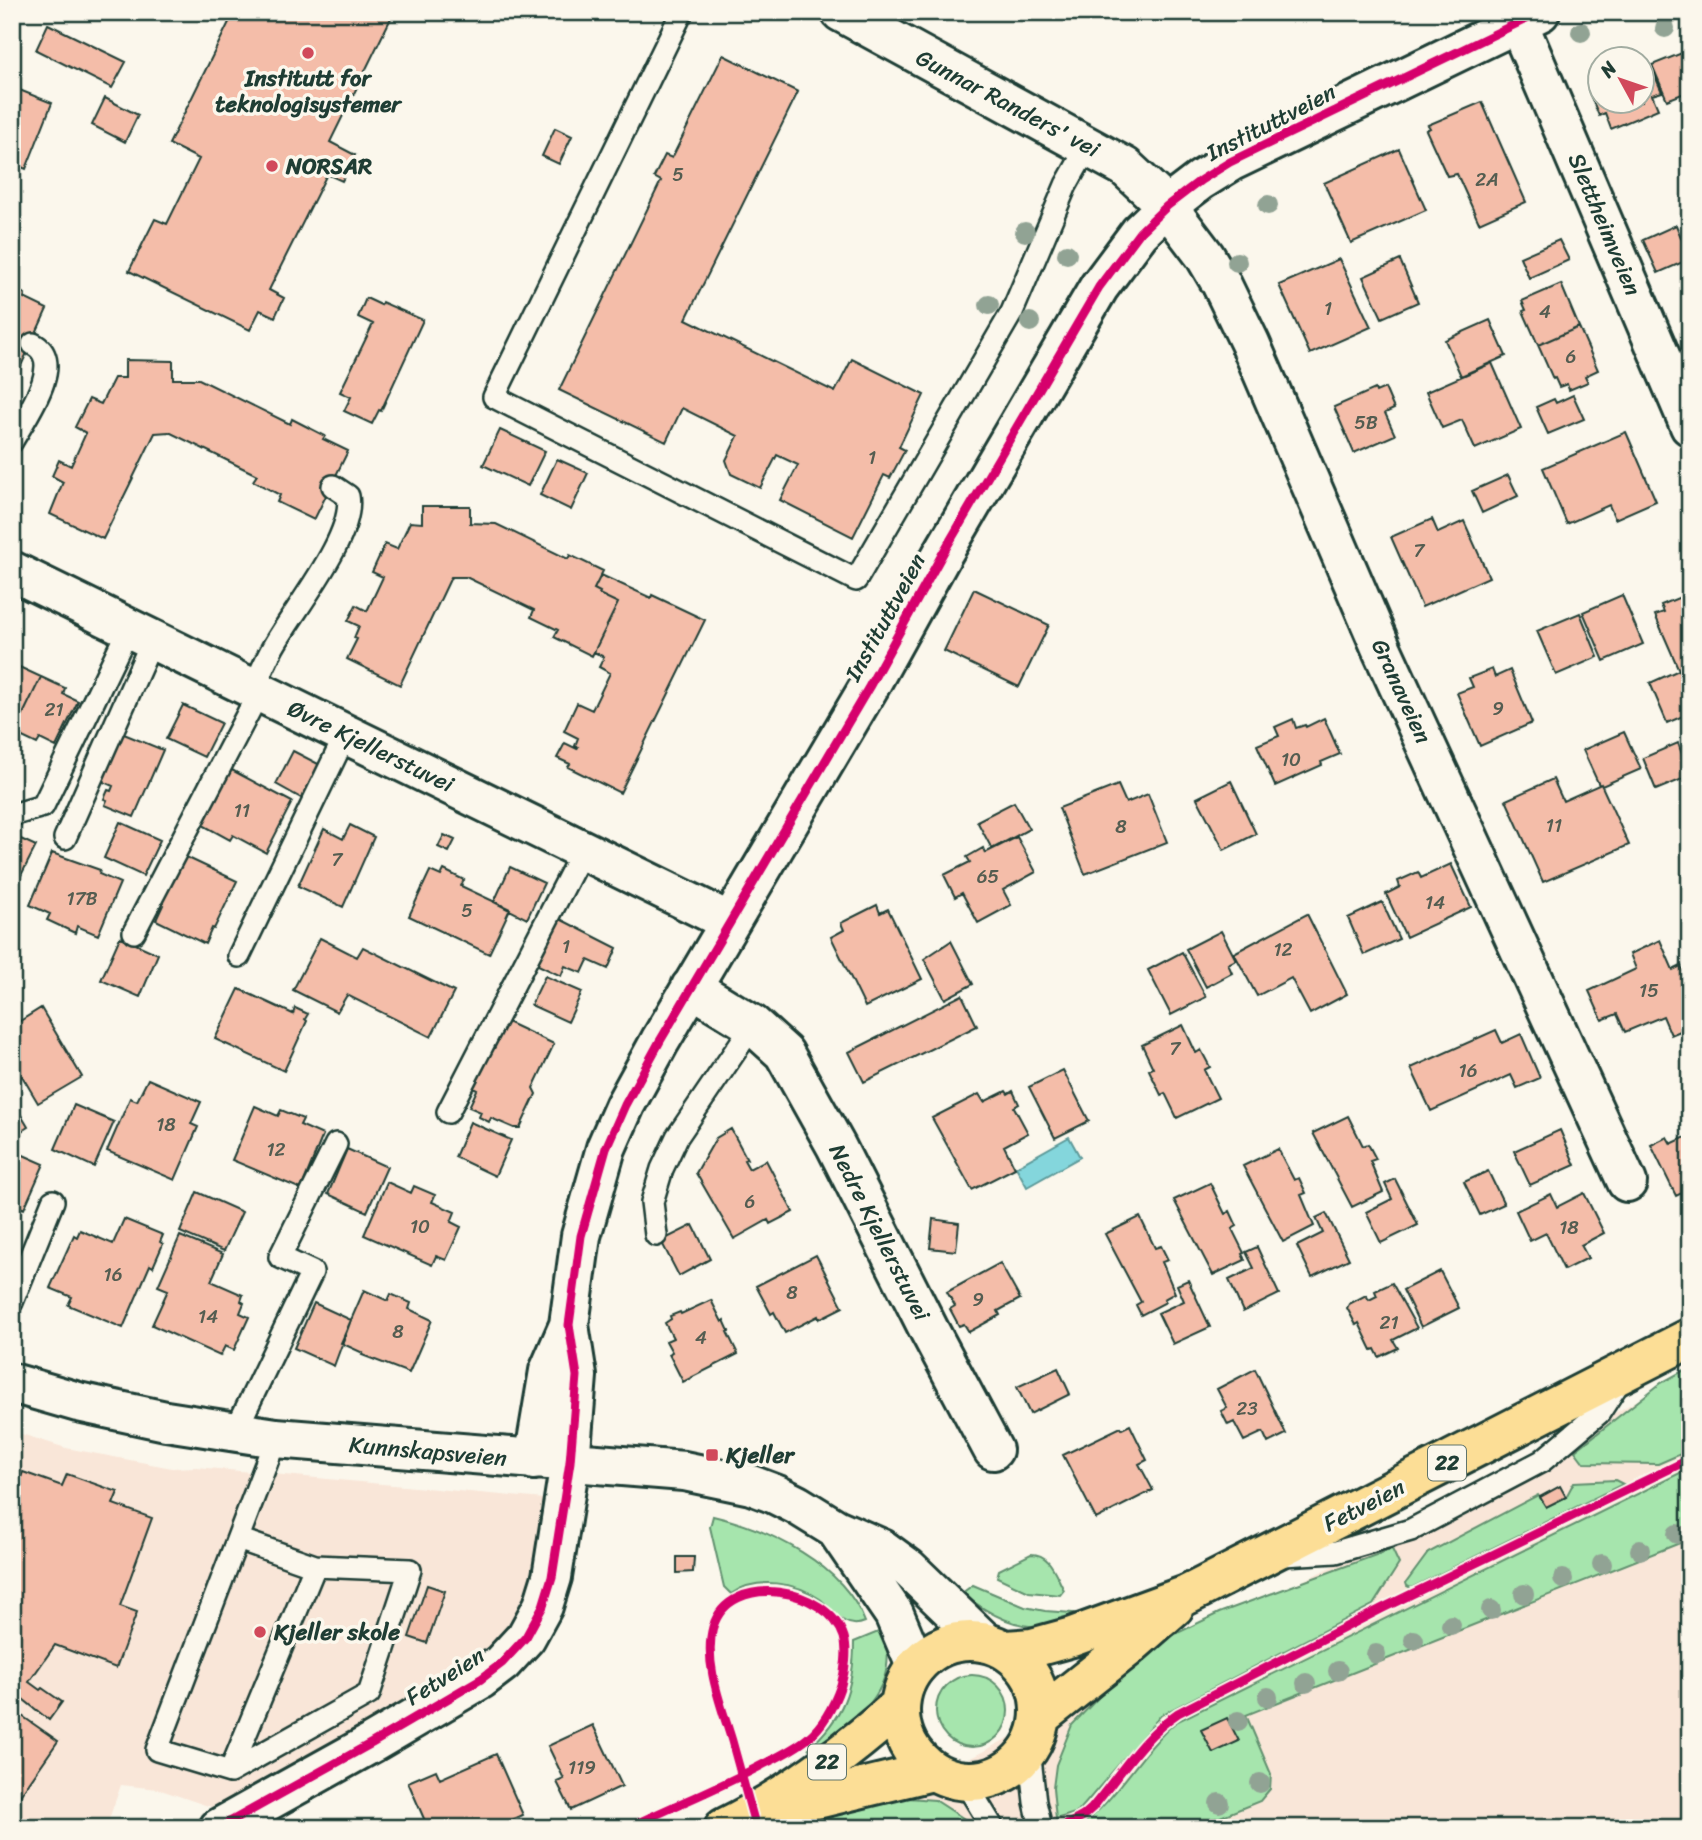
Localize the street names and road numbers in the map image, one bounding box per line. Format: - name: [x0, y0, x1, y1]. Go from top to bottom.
- street label: Gunnar Randers' vei: [908, 38, 1108, 170]
- street label: Instituttveien: [1198, 72, 1344, 173]
- street label: Slettheimveien: [1556, 146, 1653, 302]
- street label: Instituttveien: [833, 545, 938, 690]
- street label: Granaveien: [1359, 632, 1444, 750]
- street label: Øvre Kjellerstuvei: [281, 688, 462, 805]
- street label: Nedre Kjellerstuvei: [817, 1136, 942, 1329]
- street label: Kunnskapsveien: [347, 1424, 509, 1479]
- road number: 22: [1428, 1446, 1466, 1480]
- street label: Fetveien: [1316, 1467, 1413, 1544]
- street label: Fetveien: [397, 1636, 494, 1717]
- road number: 22: [808, 1744, 846, 1780]

